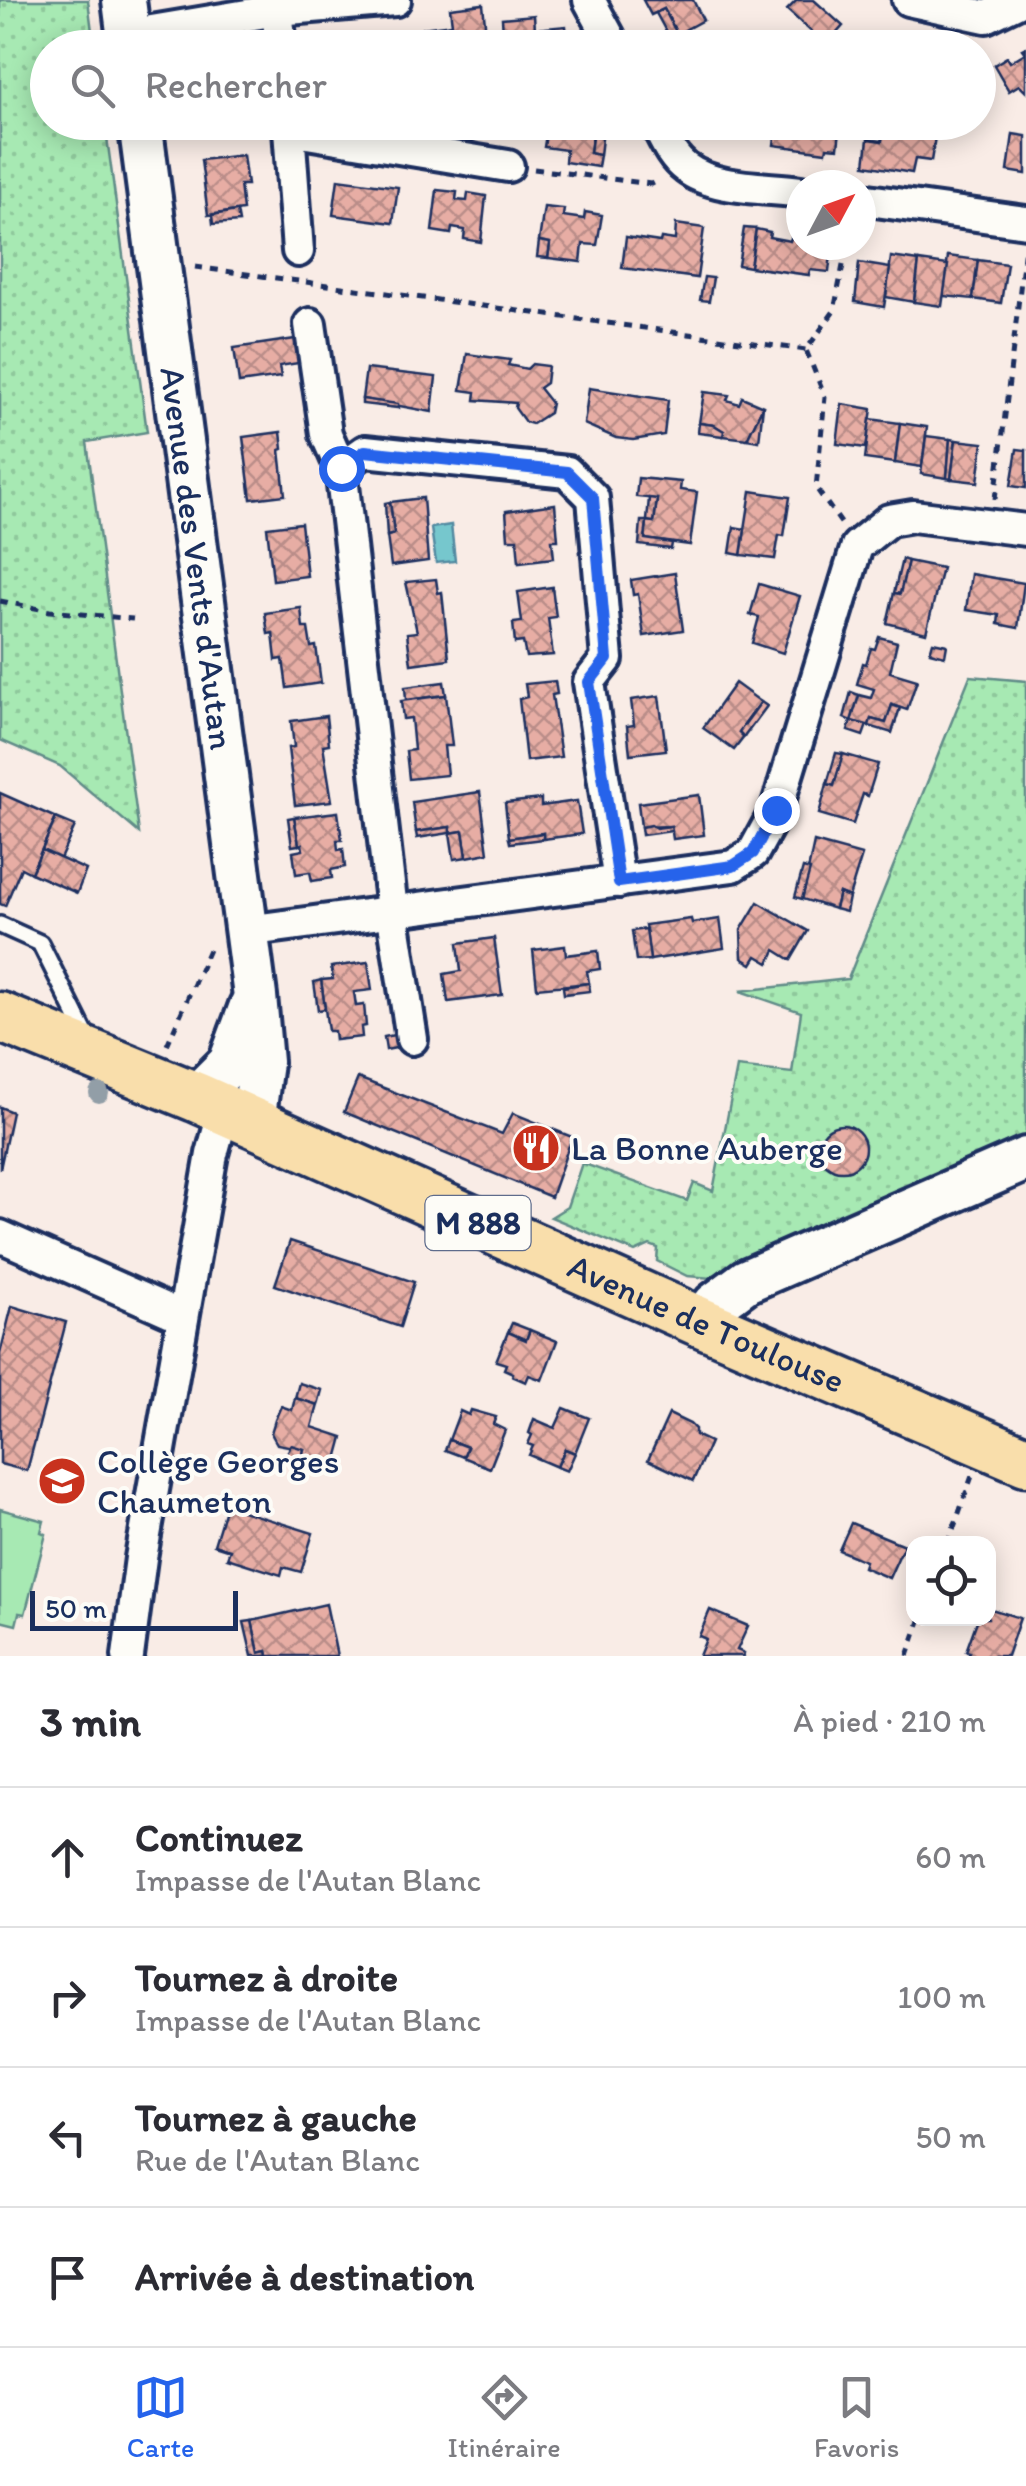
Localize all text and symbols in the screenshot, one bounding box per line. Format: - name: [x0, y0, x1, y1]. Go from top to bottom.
- search box: [30, 30, 996, 140]
- icon: search: [65, 58, 120, 113]
- text: Rechercher: [145, 62, 327, 108]
- north arrow: [786, 170, 876, 260]
- street label: Avenue des Vents d'Autan: [151, 364, 243, 753]
- route start: [319, 446, 365, 492]
- route end: [754, 788, 800, 834]
- restaurant icon: La Bonne Auberge: [510, 1122, 562, 1174]
- place label: La Bonne Auberge: [571, 1127, 843, 1169]
- road number: M 888: [426, 1196, 530, 1250]
- street label: Avenue de Toulouse: [562, 1245, 851, 1402]
- place label: Collège Georges Chaumeton: [97, 1440, 339, 1522]
- school or university icon: Collège Georges Chaumeton: [36, 1455, 88, 1507]
- map controls: [906, 1536, 996, 1626]
- button: locate: [906, 1536, 996, 1626]
- scale bar: [30, 1586, 238, 1630]
- text: 50 m: [45, 1591, 107, 1625]
- text: 3 min: [40, 1696, 141, 1747]
- text: À pied · 210 m: [793, 1702, 986, 1740]
- text: Continuez: [135, 1815, 303, 1861]
- icon: ahead: [40, 1830, 95, 1885]
- text: 60 m: [915, 1838, 986, 1876]
- text: Impasse de l'Autan Blanc: [135, 1861, 481, 1899]
- text: Tournez à droite: [135, 1955, 398, 2001]
- icon: right: [40, 1970, 95, 2025]
- text: 100 m: [898, 1978, 986, 2016]
- text: Impasse de l'Autan Blanc: [135, 2001, 481, 2039]
- text: Tournez à gauche: [135, 2095, 417, 2141]
- icon: left: [40, 2110, 95, 2165]
- text: 50 m: [915, 2118, 986, 2156]
- text: Rue de l'Autan Blanc: [135, 2141, 420, 2179]
- icon: arrive: [40, 2250, 95, 2305]
- text: Arrivée à destination: [135, 2254, 474, 2300]
- tab: Carte: [127, 2370, 194, 2464]
- tab: Itinéraire: [448, 2370, 561, 2464]
- tab: Favoris: [814, 2370, 899, 2464]

